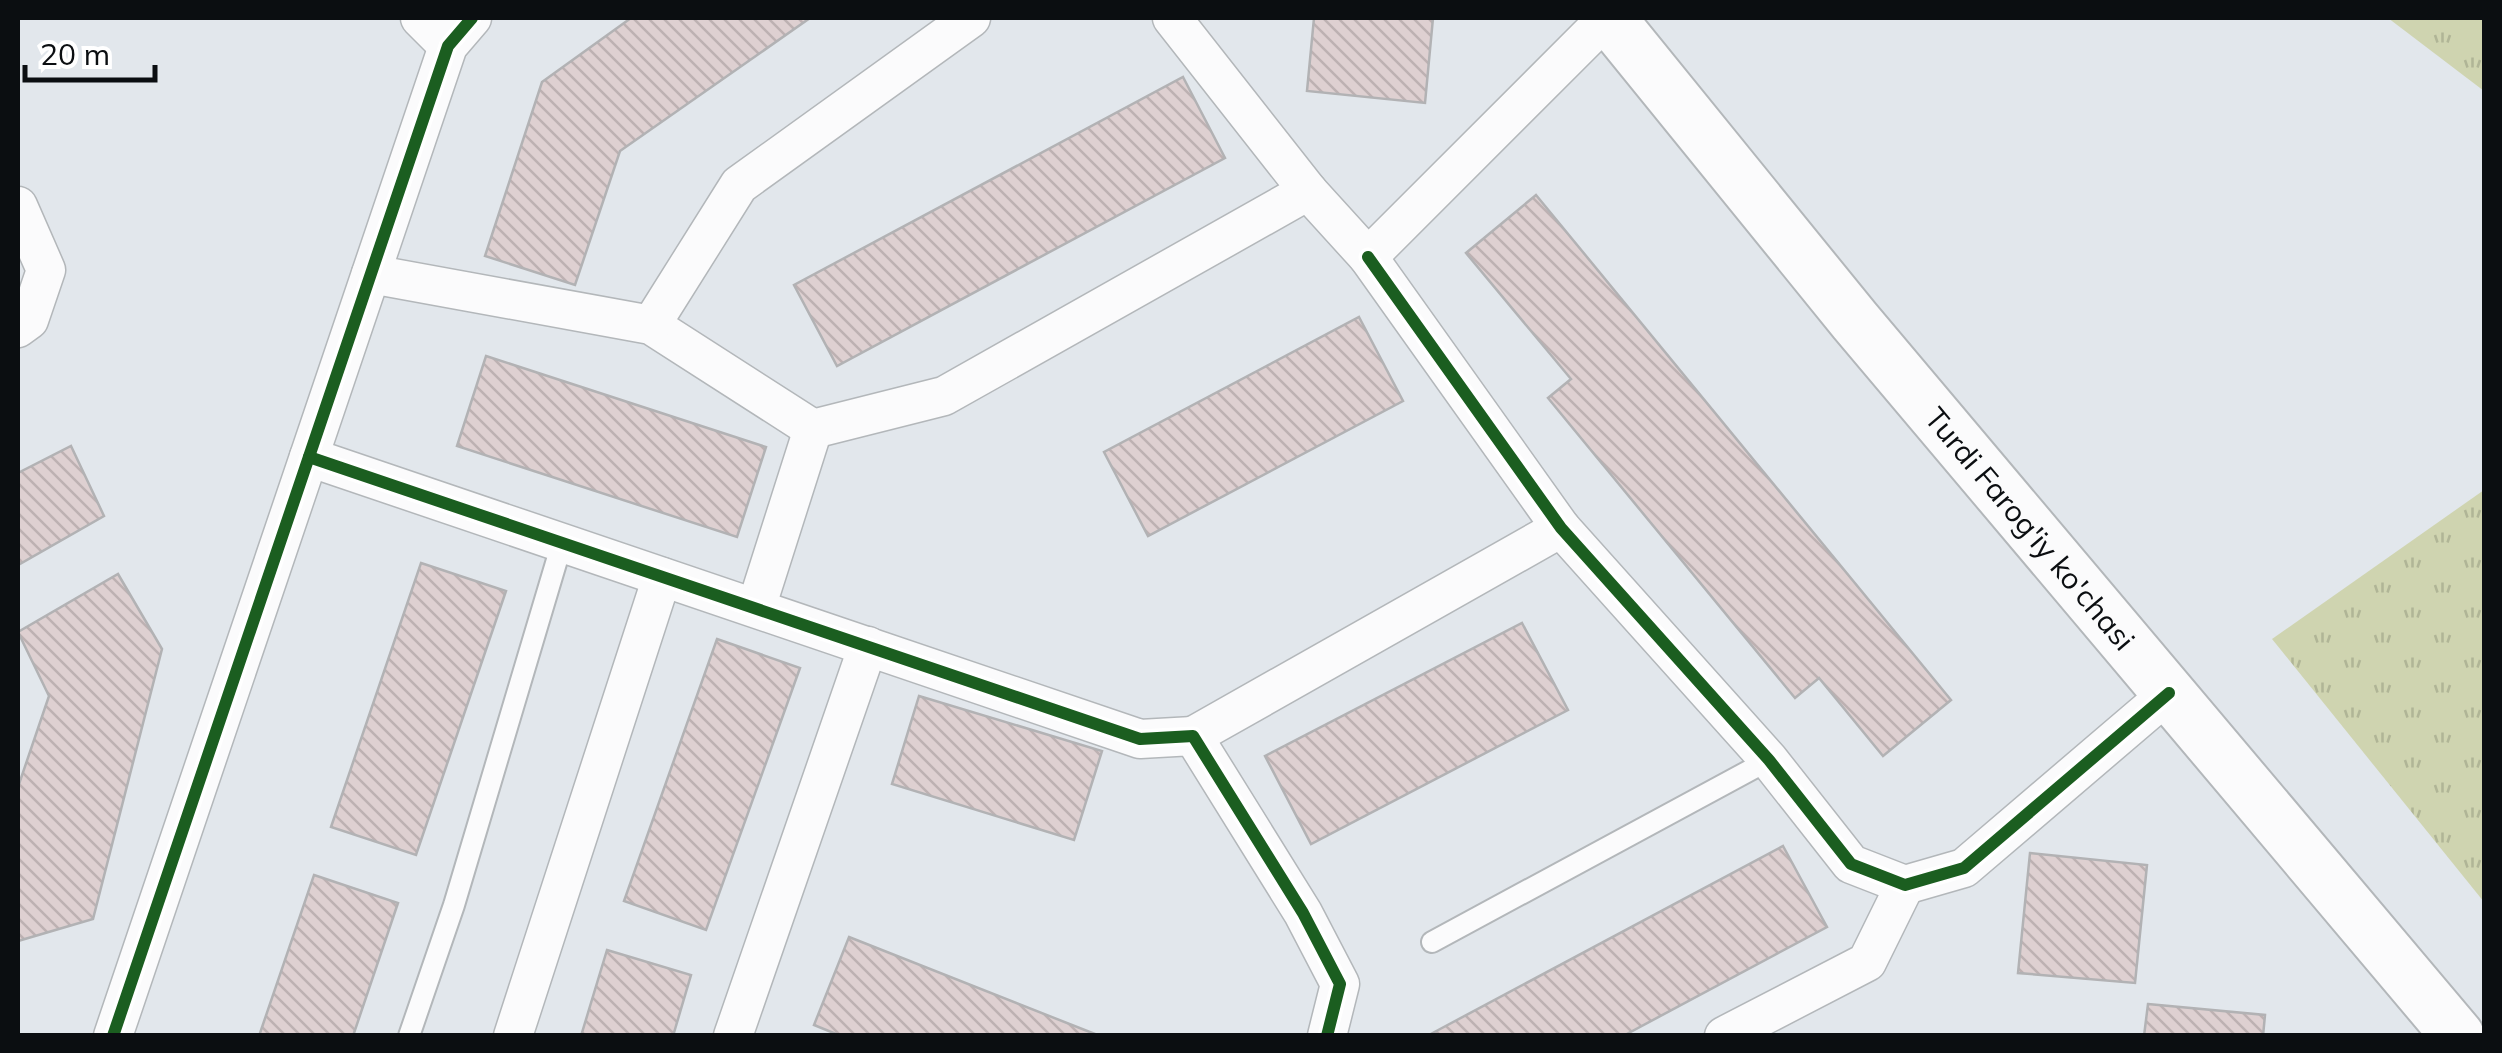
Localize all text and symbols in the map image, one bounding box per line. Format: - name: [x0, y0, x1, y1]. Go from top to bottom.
- scale bar: [25, 20, 155, 82]
- text: 20 m: [40, 35, 110, 73]
- street label: Turdi Farog'iy ko'chasi: [1917, 399, 2143, 658]

